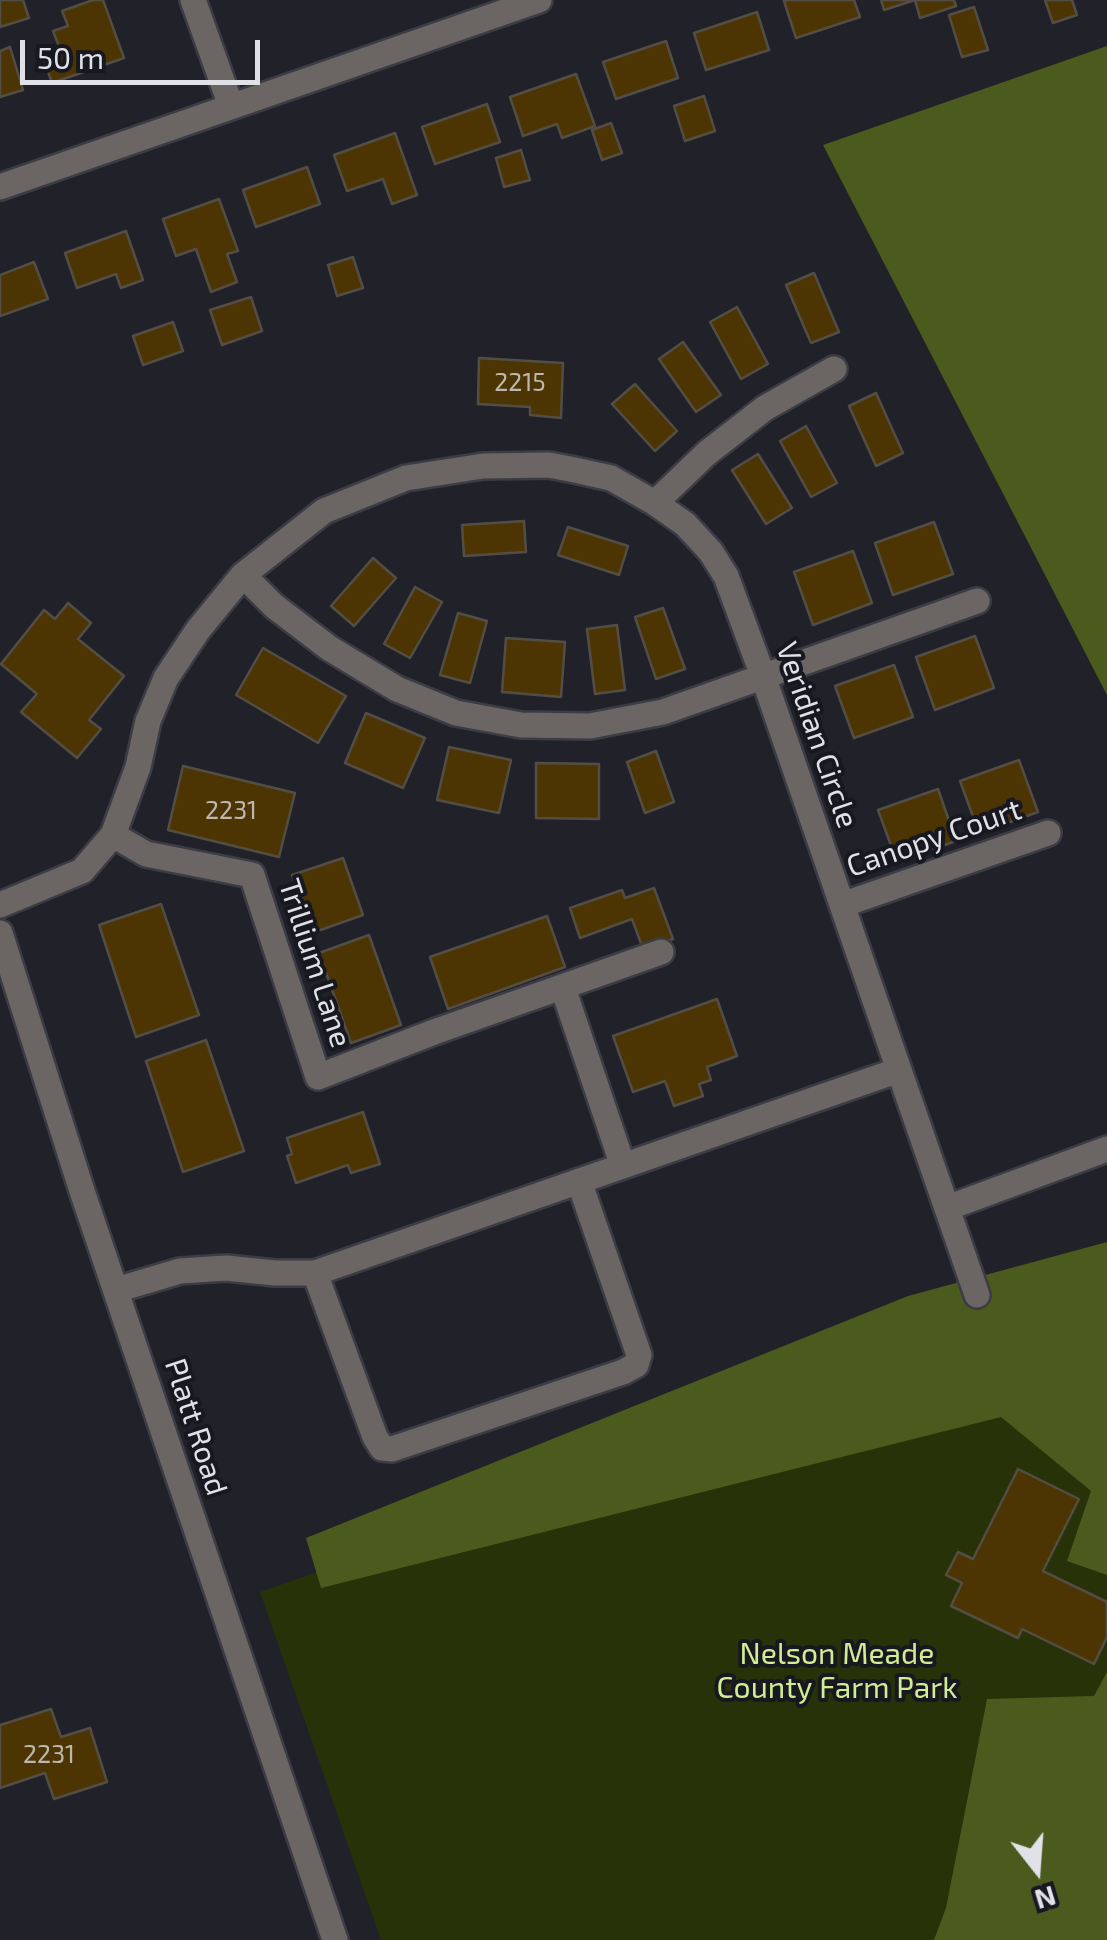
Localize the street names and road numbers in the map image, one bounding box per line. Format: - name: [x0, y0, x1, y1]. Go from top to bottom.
- street label: Veridian Circle: [768, 638, 866, 832]
- street label: Canopy Court: [842, 791, 1026, 885]
- street label: Trillium Lane: [271, 874, 359, 1052]
- street label: Platt Road: [157, 1354, 235, 1500]

